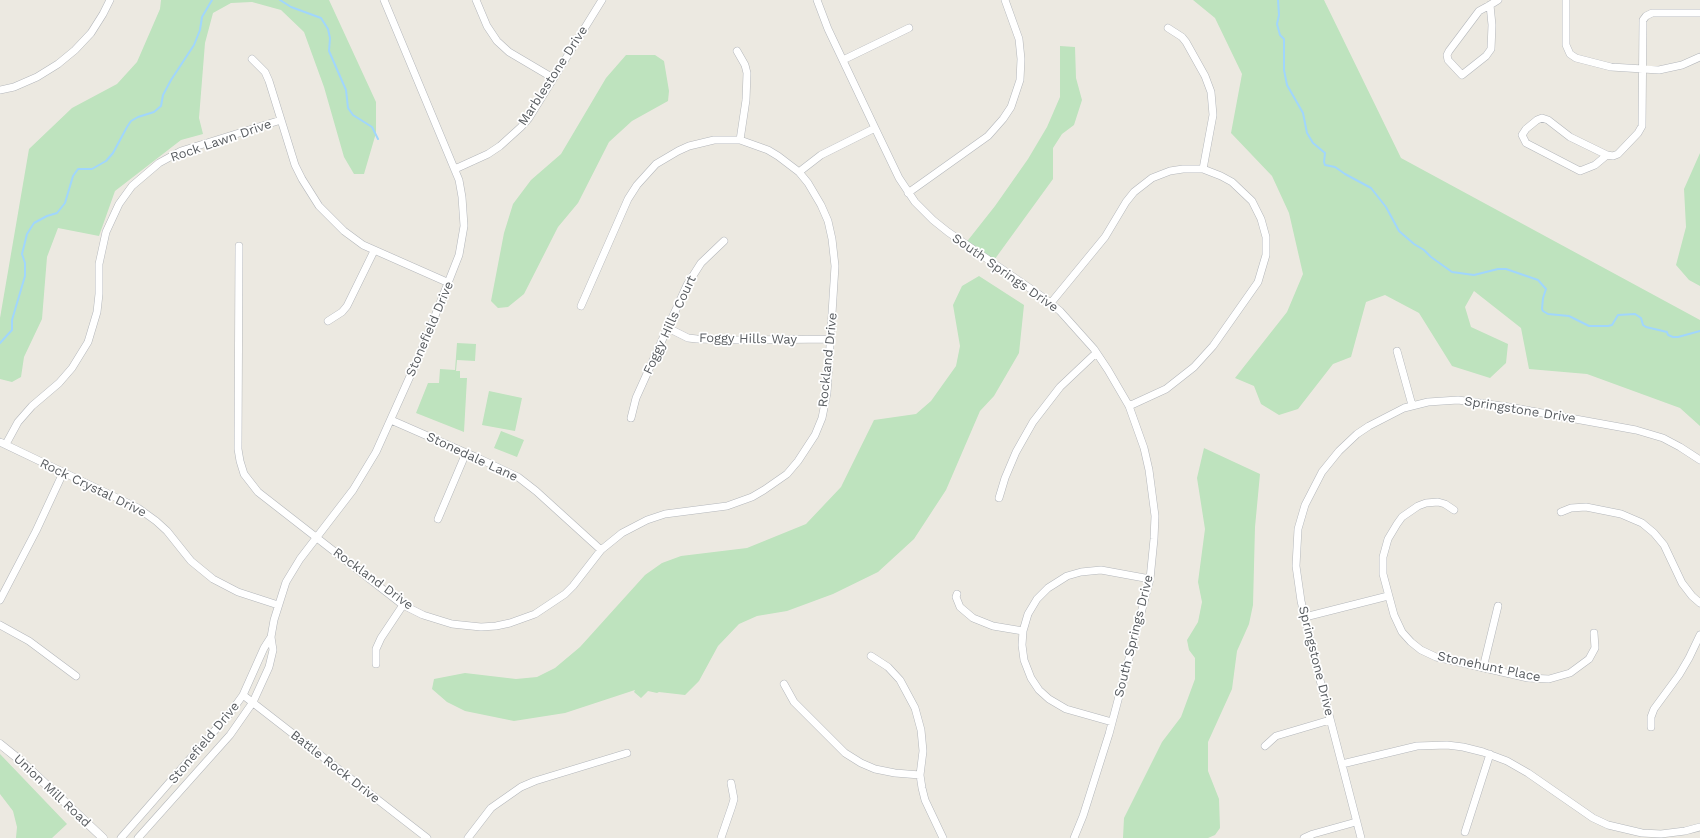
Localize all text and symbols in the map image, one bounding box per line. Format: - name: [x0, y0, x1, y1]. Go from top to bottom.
- street label: Marblestone Drive: [515, 23, 591, 129]
- street label: Rock Lawn Drive: [168, 116, 274, 166]
- street label: South Springs Drive: [949, 231, 1061, 315]
- street label: Foggy Hills Court: [640, 273, 700, 377]
- street label: Stonefield Drive: [403, 279, 457, 379]
- street label: Rockland Drive: [815, 312, 841, 408]
- street label: Foggy Hills Way: [699, 330, 797, 348]
- street label: Springstone Drive: [1463, 393, 1577, 427]
- street label: Stonedale Lane: [424, 429, 520, 485]
- street label: Rock Crystal Drive: [37, 455, 149, 521]
- street label: Rockland Drive: [330, 545, 416, 613]
- street label: South Springs Drive: [1111, 573, 1157, 699]
- street label: Springstone Drive: [1295, 605, 1337, 717]
- street label: Stonehunt Place: [1436, 648, 1542, 686]
- street label: Stonefield Drive: [165, 699, 243, 787]
- street label: Battle Rock Drive: [287, 727, 383, 807]
- street label: Union Mill Road: [10, 751, 94, 831]

